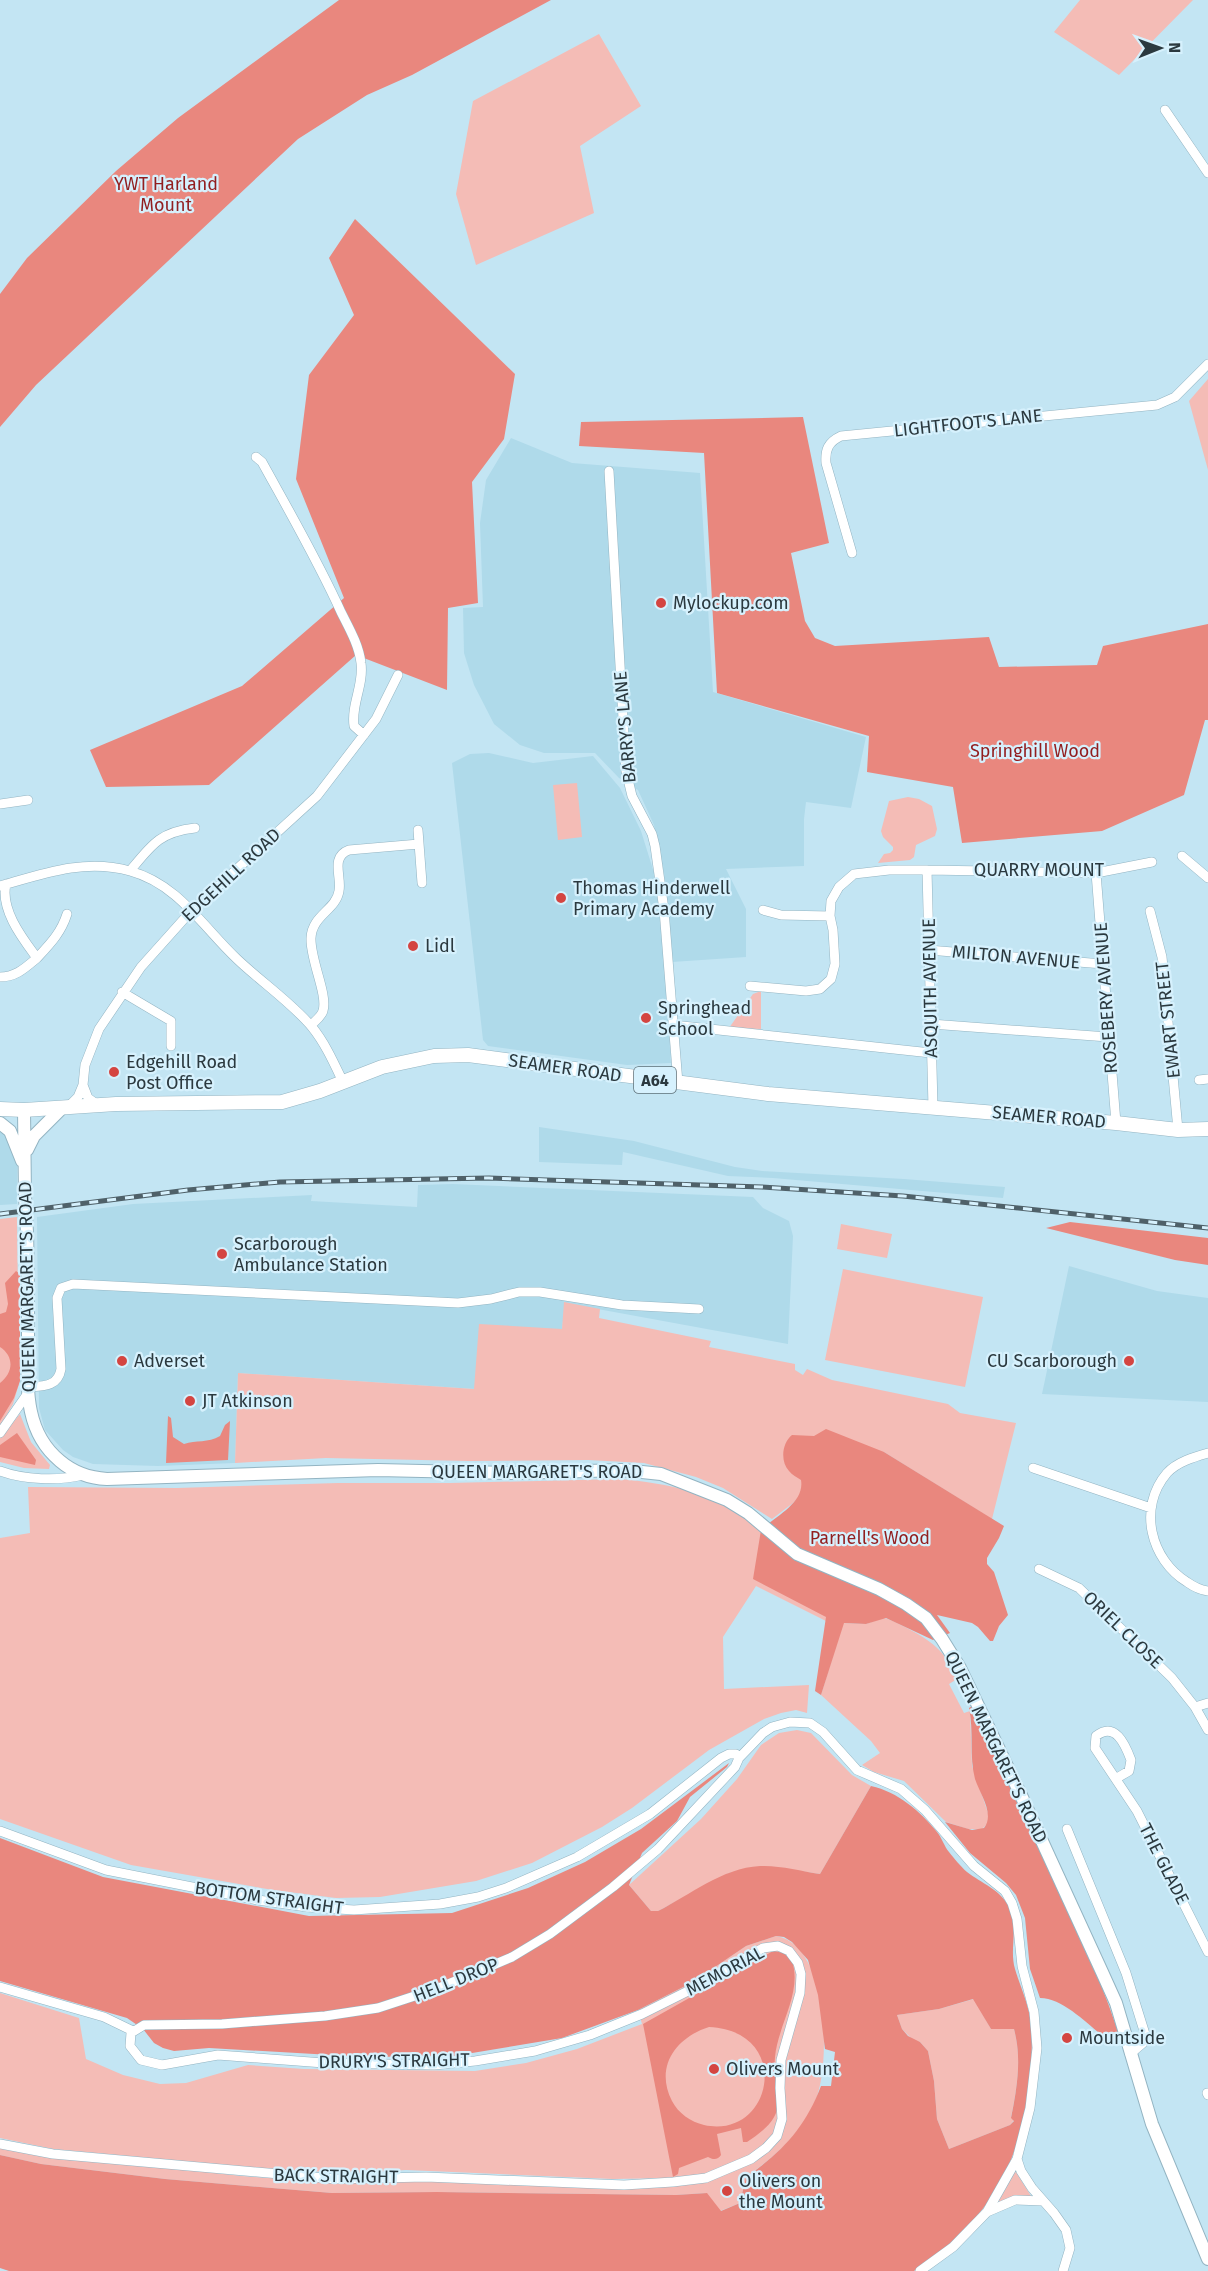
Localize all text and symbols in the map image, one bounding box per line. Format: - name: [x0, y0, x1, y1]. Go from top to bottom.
- north arrow: [1130, 18, 1190, 78]
- text: N: [1165, 42, 1184, 53]
- park label: YWT Harland Mount: [114, 173, 218, 216]
- street label: LIGHTFOOT'S LANE: [893, 404, 1043, 442]
- place label: Mylockup.com: [673, 592, 789, 614]
- marker: Mylockup.com: [654, 596, 668, 610]
- street label: BARRY'S LANE: [609, 670, 641, 784]
- park label: Springhill Wood: [970, 740, 1100, 762]
- street label: EDGEHILL ROAD: [177, 824, 285, 926]
- street label: QUARRY MOUNT: [974, 859, 1105, 881]
- place label: Thomas Hinderwell Primary Academy: [573, 877, 730, 920]
- marker: Thomas Hinderwell Primary Academy: [554, 891, 568, 905]
- street label: ASQUITH AVENUE: [918, 918, 942, 1058]
- street label: ROSEBERY AVENUE: [1090, 921, 1122, 1075]
- place label: Lidl: [425, 935, 455, 957]
- marker: Lidl: [406, 939, 420, 953]
- street label: MILTON AVENUE: [951, 940, 1081, 974]
- street label: EWART STREET: [1151, 960, 1185, 1080]
- place label: Springhead School: [658, 997, 751, 1040]
- marker: Springhead School: [639, 1011, 653, 1025]
- street label: SEAMER ROAD: [507, 1049, 623, 1087]
- place label: Edgehill Road Post Office: [126, 1051, 237, 1094]
- marker: Edgehill Road Post Office: [107, 1065, 121, 1079]
- road number: A64: [634, 1067, 676, 1093]
- street label: SEAMER ROAD: [991, 1101, 1107, 1133]
- street label: QUEEN MARGARET'S ROAD: [14, 1181, 40, 1393]
- place label: Scarborough Ambulance Station: [234, 1233, 388, 1276]
- marker: Scarborough Ambulance Station: [215, 1247, 229, 1261]
- place label: Adverset: [134, 1350, 206, 1372]
- place label: CU Scarborough: [987, 1350, 1117, 1372]
- marker: Adverset: [115, 1354, 129, 1368]
- marker: CU Scarborough: [1122, 1354, 1136, 1368]
- place label: JT Atkinson: [202, 1390, 293, 1412]
- marker: JT Atkinson: [183, 1394, 197, 1408]
- street label: QUEEN MARGARET'S ROAD: [432, 1461, 642, 1483]
- park label: Parnell's Wood: [810, 1527, 930, 1549]
- street label: ORIEL CLOSE: [1079, 1587, 1167, 1673]
- street label: QUEEN MARGARET'S ROAD: [940, 1647, 1052, 1847]
- street label: THE GLADE: [1134, 1820, 1194, 1908]
- street label: BOTTOM STRAIGHT: [193, 1877, 345, 1919]
- street label: MEMORIAL: [682, 1941, 768, 2001]
- street label: HELL DROP: [410, 1953, 502, 2007]
- place label: Mountside: [1079, 2027, 1165, 2049]
- marker: Mountside: [1060, 2031, 1074, 2045]
- street label: DRURY'S STRAIGHT: [318, 2049, 471, 2073]
- place label: Olivers Mount: [726, 2058, 840, 2080]
- marker: Olivers Mount: [707, 2062, 721, 2076]
- street label: BACK STRAIGHT: [274, 2164, 399, 2188]
- place label: Olivers on the Mount: [739, 2170, 823, 2213]
- marker: Olivers on the Mount: [720, 2184, 734, 2198]

